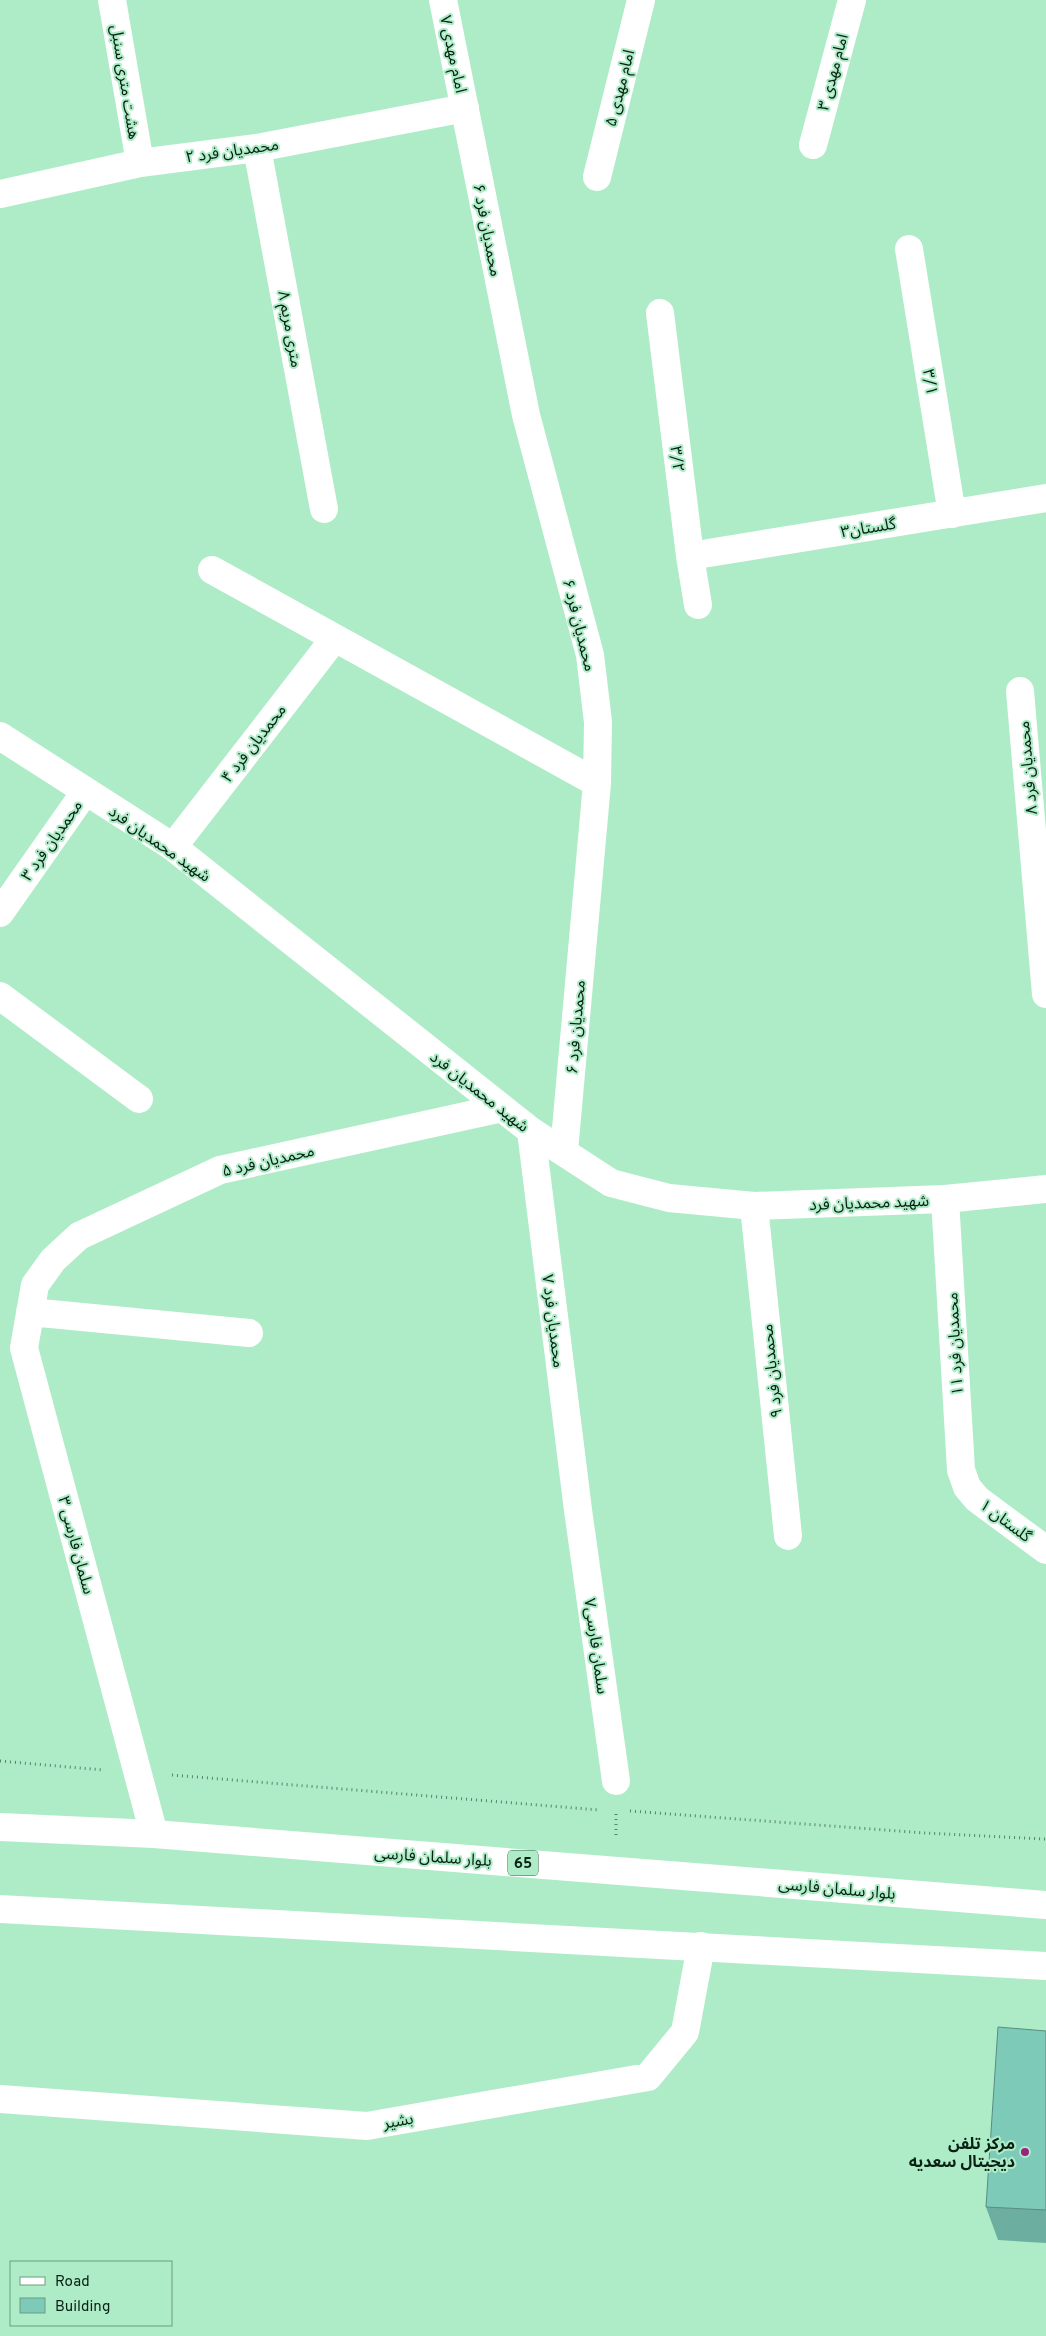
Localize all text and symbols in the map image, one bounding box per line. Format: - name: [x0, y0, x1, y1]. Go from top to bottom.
- street label: ۷ امام مهدی: [433, 14, 470, 95]
- street label: هشت متری سنبل: [105, 24, 143, 141]
- street label: ۳ امام مهدی: [814, 32, 855, 113]
- street label: ۵ امام مهدی: [602, 48, 641, 129]
- street label: ۲ محمدیان فرد: [184, 136, 280, 168]
- street label: ۶ محمدیان فرد: [467, 182, 505, 278]
- street label: ۸ متری مریم: [271, 289, 306, 369]
- street label: ۳/۱: [917, 368, 941, 397]
- street label: ۳/۲: [664, 445, 688, 473]
- street label: گلستان۳: [839, 515, 898, 543]
- street label: ۶ محمدیان فرد: [557, 577, 599, 674]
- street label: ۴ محمدیان فرد: [218, 701, 291, 787]
- street label: ۸ محمدیان فرد: [1015, 720, 1043, 816]
- street label: ۳ محمدیان فرد: [17, 797, 88, 885]
- street label: شهید محمدیان فرد: [104, 802, 214, 887]
- street label: ۶ محمدیان فرد: [563, 979, 591, 1075]
- street label: شهید محمدیان فرد: [425, 1048, 532, 1137]
- street label: ۵ محمدیان فرد: [220, 1142, 317, 1182]
- street label: شهید محمدیان فرد: [809, 1192, 929, 1216]
- street label: ۷ محمدیان فرد: [536, 1273, 568, 1369]
- street label: ۱۱ محمدیان فرد: [943, 1292, 969, 1396]
- street label: ۹ محمدیان فرد: [758, 1323, 788, 1419]
- street label: ۳ سلمان فارسی: [52, 1494, 98, 1597]
- street label: ۱ گلستان: [975, 1496, 1035, 1548]
- street label: سلمان فارسی۷: [578, 1597, 612, 1696]
- street label: بلوار سلمان فارسی: [374, 1844, 492, 1872]
- road number: 65: [508, 1850, 538, 1876]
- street label: بلوار سلمان فارسی: [777, 1875, 896, 1905]
- street label: بشیر: [381, 2109, 415, 2135]
- place label: مرکز تلفن دیجیتال سعدیه: [909, 2135, 1015, 2173]
- marker: مرکز تلفن دیجیتال سعدیه: [1019, 2146, 1031, 2158]
- legend: [10, 2261, 172, 2326]
- text: Road: [55, 2273, 90, 2292]
- text: Building: [55, 2298, 110, 2317]

